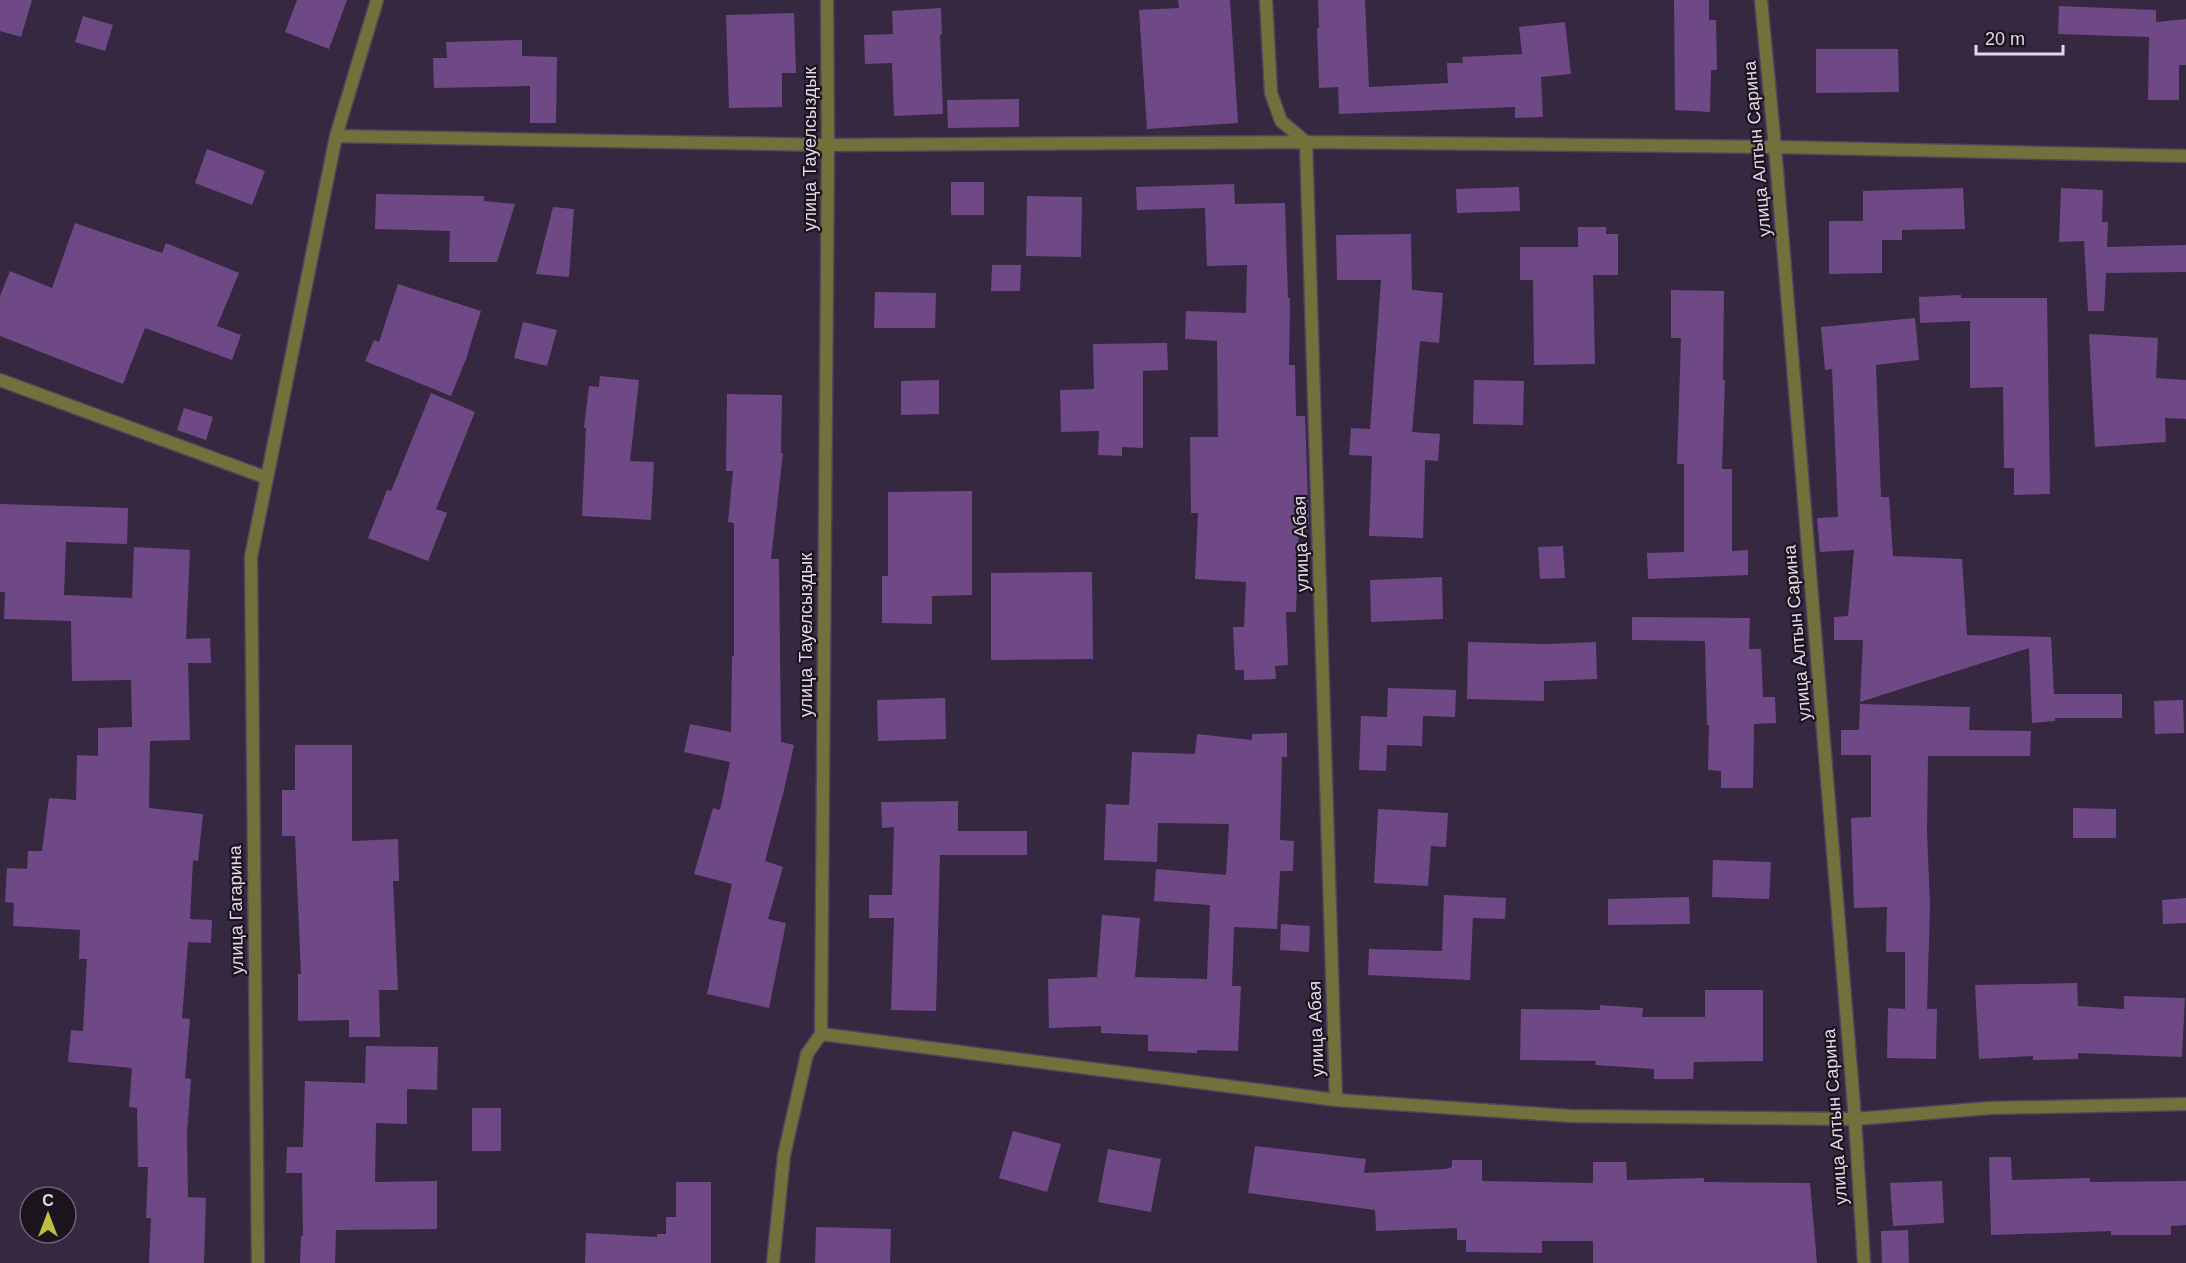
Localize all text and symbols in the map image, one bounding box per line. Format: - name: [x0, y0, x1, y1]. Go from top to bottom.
- scale bar: [1976, 18, 2063, 56]
- text: 20 m: [1985, 29, 2025, 49]
- street label: улица Алтын Сарина: [1739, 59, 1775, 238]
- street label: улица Тауелсыздык: [800, 67, 820, 231]
- street label: улица Абая: [1289, 496, 1313, 592]
- street label: улица Алтын Сарина: [1779, 543, 1815, 722]
- street label: улица Тауелсыздык: [796, 553, 816, 717]
- street label: улица Гагарина: [225, 844, 247, 975]
- street label: улица Абая: [1304, 981, 1328, 1077]
- street label: улица Алтын Сарина: [1819, 1027, 1851, 1206]
- north arrow: [18, 1185, 78, 1245]
- text: С: [42, 1192, 54, 1209]

